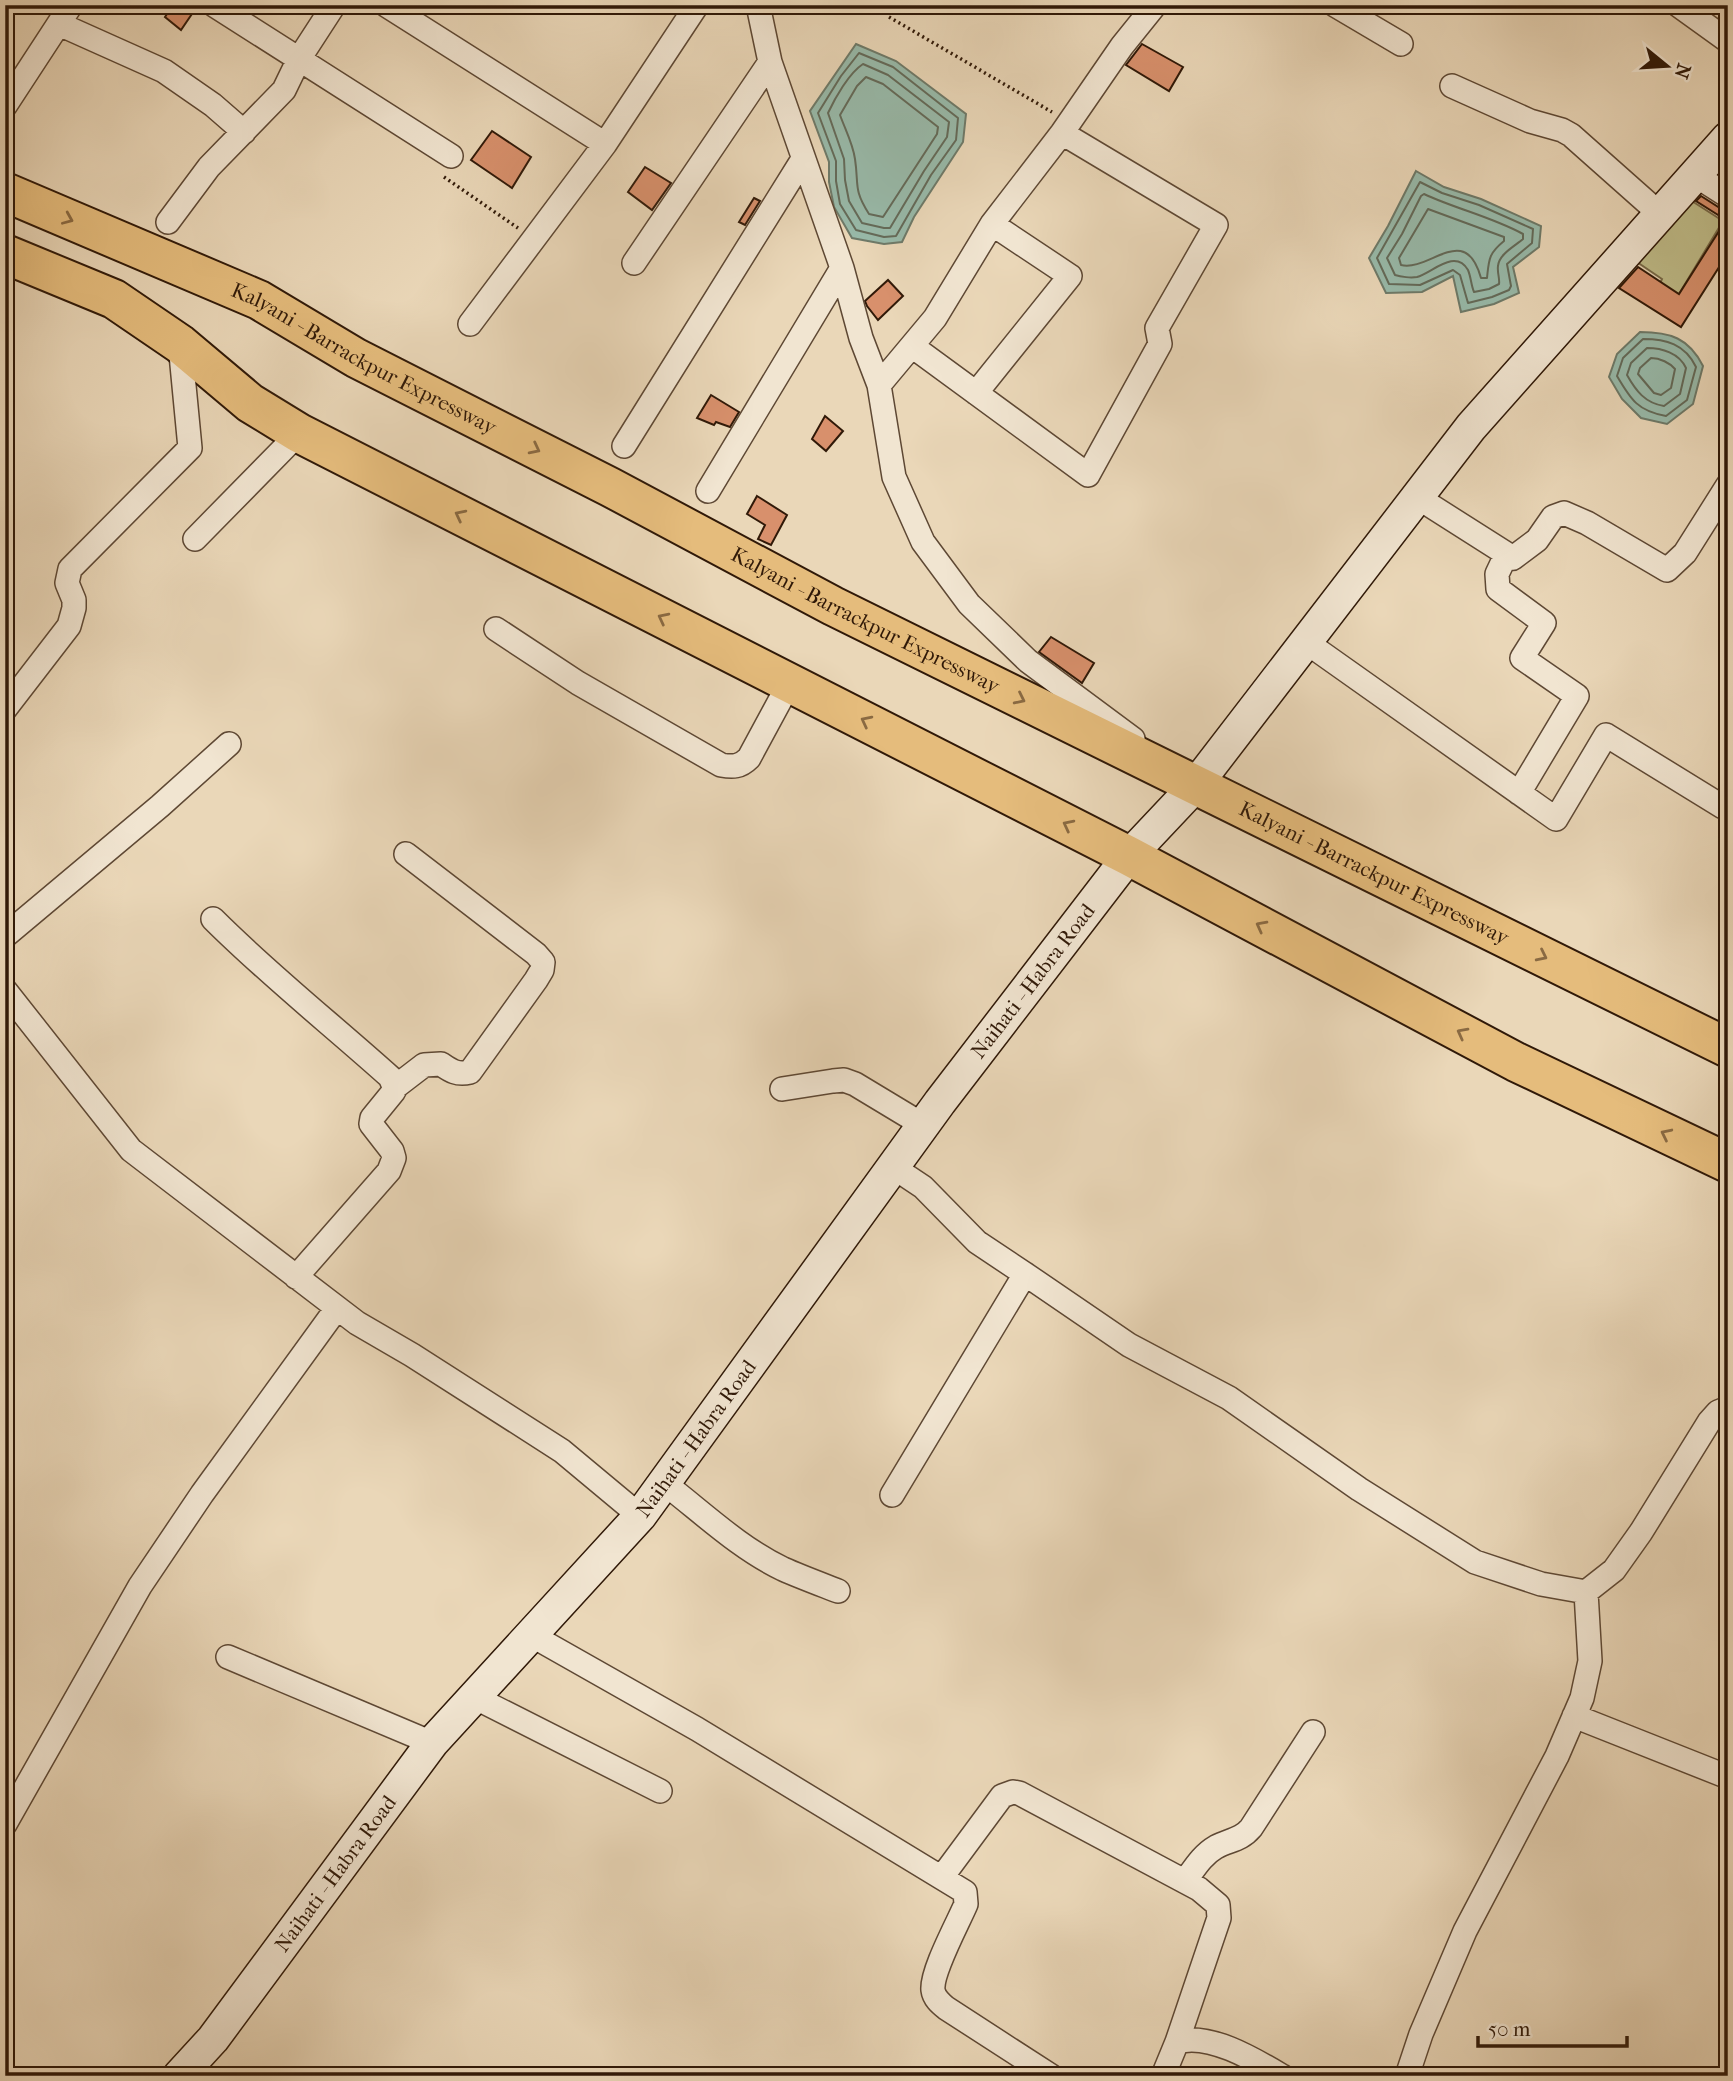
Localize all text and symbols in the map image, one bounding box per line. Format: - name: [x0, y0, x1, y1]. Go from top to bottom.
- north arrow: [1632, 32, 1702, 102]
- text: N: [1669, 61, 1695, 82]
- one-way arrow: [61, 211, 73, 225]
- street label: Kalyani - Barrackpur Expressway: [228, 278, 501, 440]
- one-way arrow: [528, 441, 540, 455]
- one-way arrow: [455, 510, 467, 524]
- street label: Kalyani - Barrackpur Expressway: [727, 542, 1004, 699]
- one-way arrow: [658, 613, 670, 626]
- one-way arrow: [1013, 691, 1026, 705]
- one-way arrow: [861, 716, 873, 730]
- street label: Kalyani - Barrackpur Expressway: [1235, 797, 1513, 950]
- one-way arrow: [1063, 819, 1076, 833]
- street label: Naihati - Habra Road: [966, 899, 1100, 1063]
- one-way arrow: [1256, 921, 1269, 934]
- one-way arrow: [1535, 948, 1547, 962]
- one-way arrow: [1457, 1028, 1469, 1041]
- one-way arrow: [1661, 1128, 1673, 1142]
- street label: Naihati - Habra Road: [631, 1355, 761, 1522]
- street label: Naihati - Habra Road: [270, 1790, 401, 1956]
- scale bar: [1478, 2004, 1626, 2048]
- text: 50 m: [1488, 2017, 1531, 2041]

